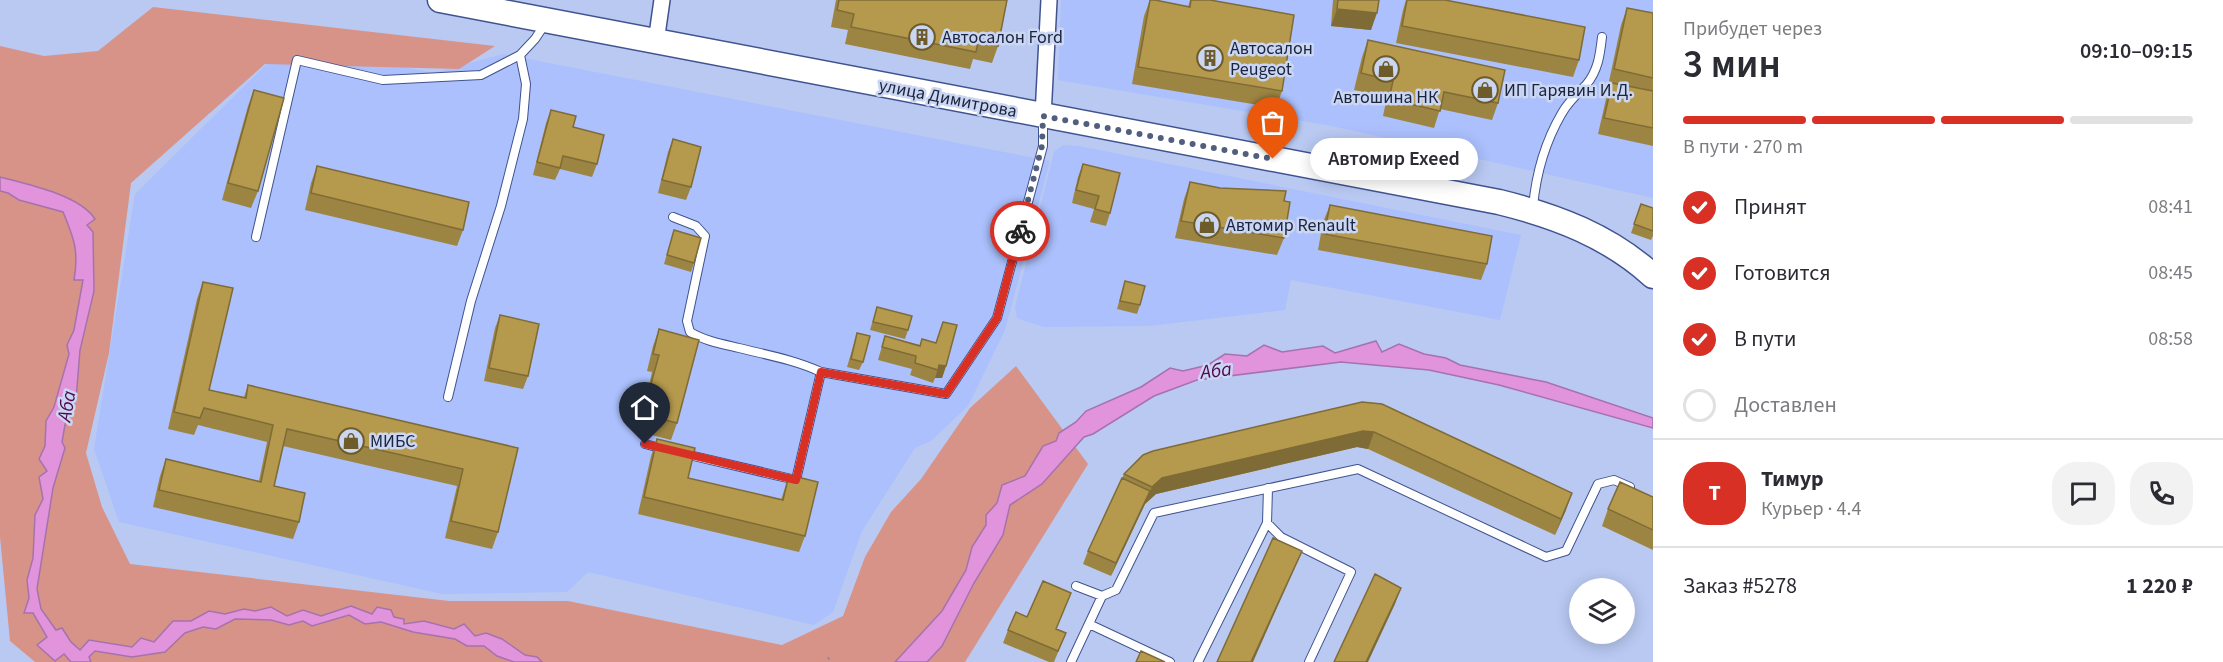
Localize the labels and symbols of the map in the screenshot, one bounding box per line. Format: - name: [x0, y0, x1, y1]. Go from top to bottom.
- building icon: Автосалон Ford: [907, 22, 937, 52]
- place label: Автосалон Ford: [942, 25, 1063, 50]
- place label: Автосалон Peugeot: [1230, 36, 1313, 82]
- building icon: Автосалон Peugeot: [1195, 43, 1225, 73]
- shop icon: Автошина НК: [1371, 54, 1401, 84]
- street label: улица Димитрова: [877, 73, 1019, 124]
- shop icon: ИП Гарявин И.Д.: [1470, 75, 1500, 105]
- place label: ИП Гарявин И.Д.: [1504, 78, 1633, 103]
- place label: Автошина НК: [1334, 85, 1439, 110]
- pin: [1247, 97, 1298, 159]
- callout: Автомир Exeed: [1309, 138, 1477, 180]
- courier: [990, 201, 1050, 261]
- shop icon: Автомир Renault: [1192, 210, 1222, 240]
- place label: Автомир Renault: [1226, 213, 1356, 238]
- water label: Аба: [1197, 355, 1234, 387]
- pin: [619, 382, 670, 444]
- water label: Аба: [50, 388, 84, 426]
- shop icon: МИБС: [336, 426, 366, 456]
- place label: МИБС: [370, 429, 416, 454]

